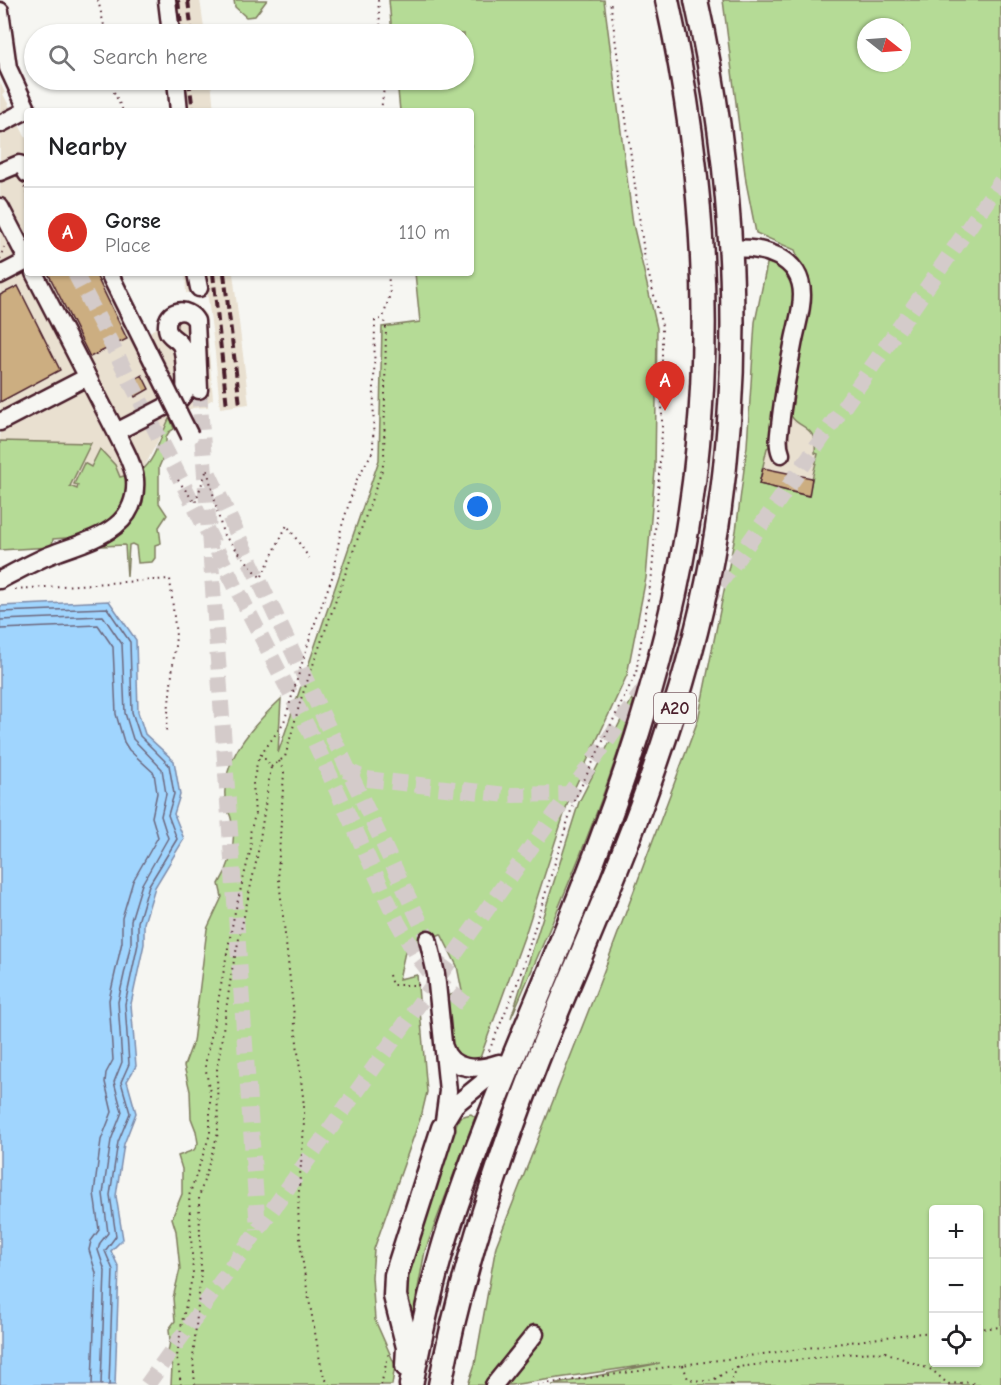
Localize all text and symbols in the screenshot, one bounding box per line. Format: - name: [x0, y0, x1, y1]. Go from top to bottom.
- north arrow: [857, 18, 911, 72]
- search box: [24, 24, 474, 90]
- icon: search: [45, 41, 78, 74]
- text: Search here: [93, 44, 208, 70]
- text: Nearby: [48, 132, 127, 162]
- text: Gorse: [105, 208, 161, 234]
- text: A: [62, 221, 73, 244]
- text: 110 m: [399, 221, 450, 244]
- text: Place: [105, 234, 151, 257]
- pin: A: [646, 362, 684, 411]
- your location: [463, 492, 492, 521]
- road number: A20: [654, 693, 696, 723]
- map controls: [929, 1205, 983, 1367]
- button: +: [929, 1205, 983, 1259]
- button: −: [929, 1259, 983, 1313]
- button: locate: [929, 1313, 983, 1367]

